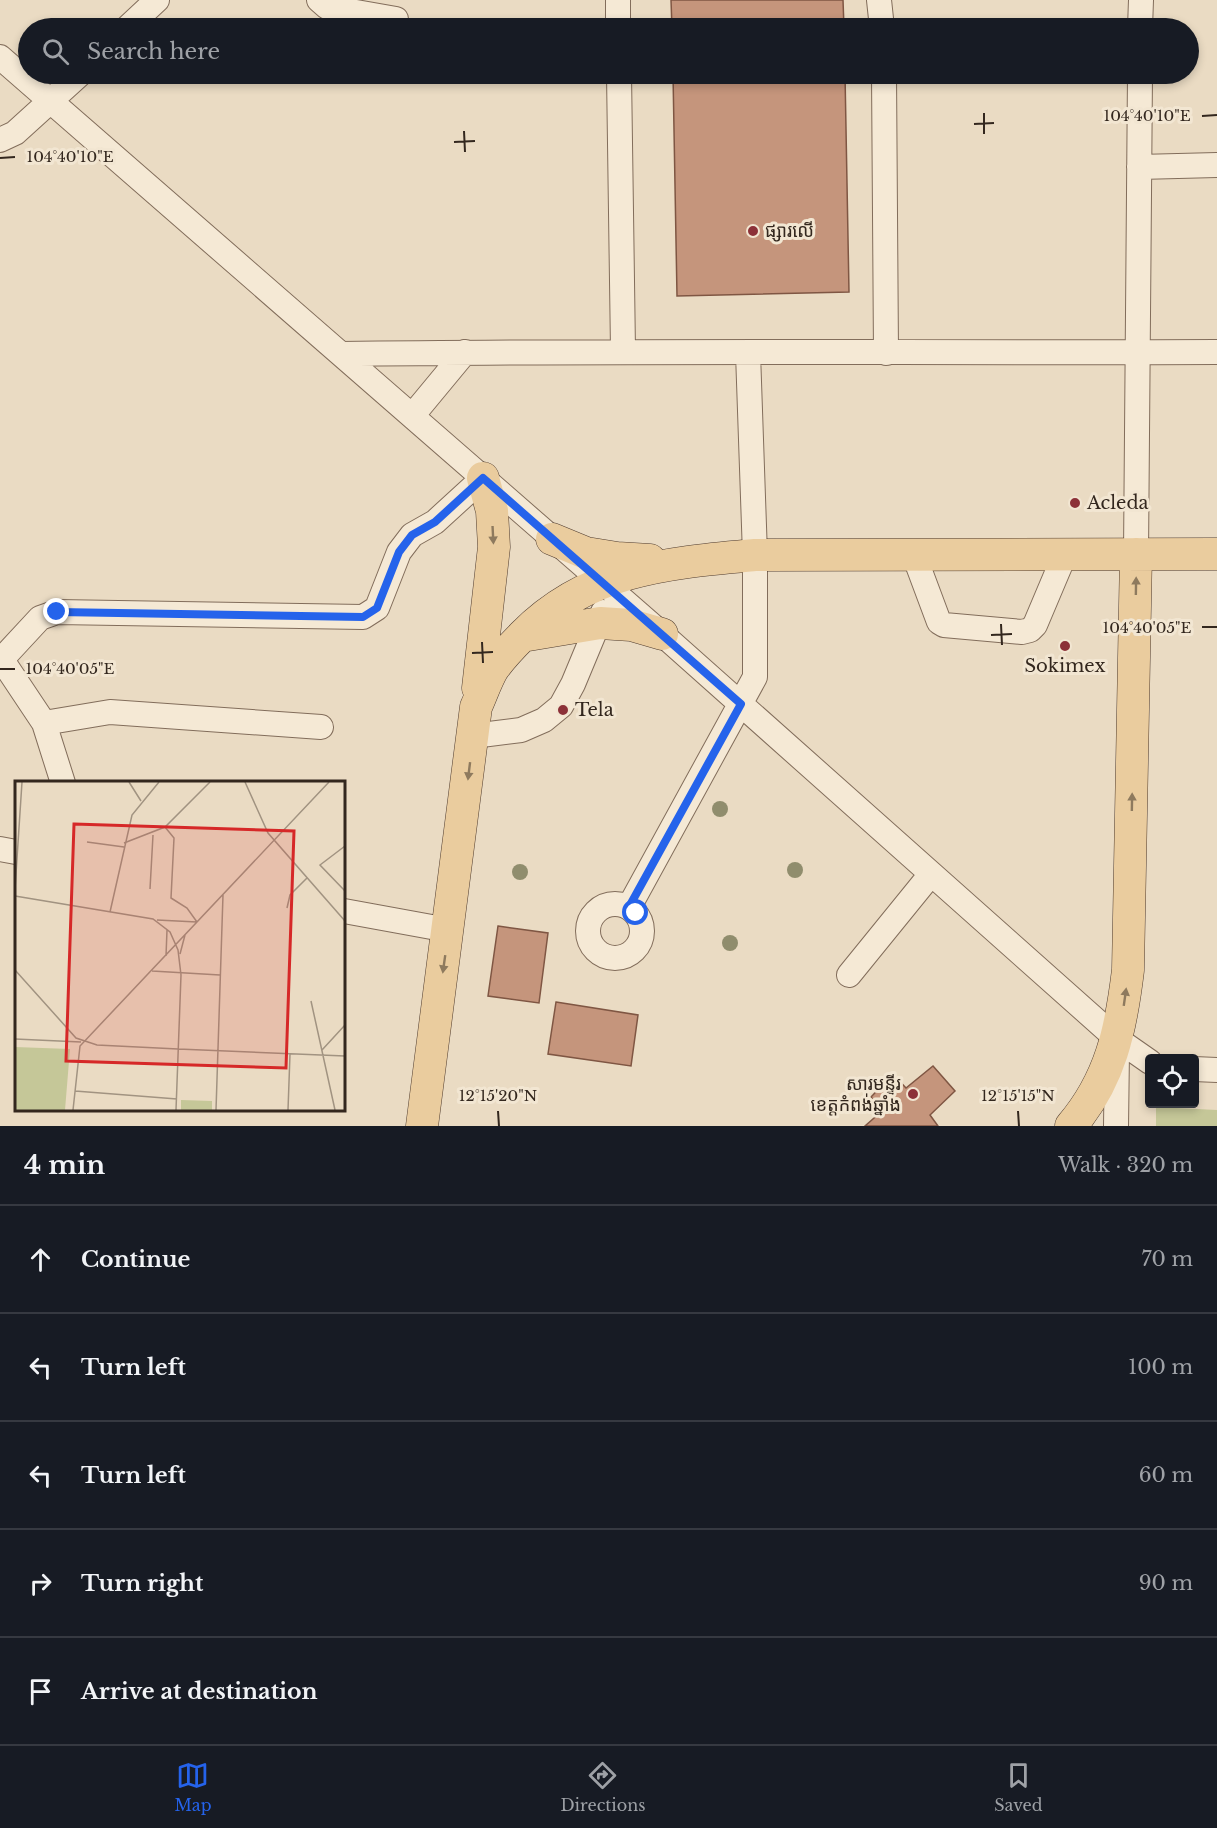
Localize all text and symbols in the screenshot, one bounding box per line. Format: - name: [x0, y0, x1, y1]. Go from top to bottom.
- search box: [18, 18, 1199, 84]
- icon: search: [39, 35, 72, 68]
- text: Search here: [87, 38, 220, 65]
- text: 104°40'10"E: [1103, 106, 1191, 125]
- text: 104°40'10"E: [26, 147, 114, 166]
- place label: ផ្សារលើ: [765, 220, 814, 242]
- marker: ផ្សារលើ: [746, 224, 760, 238]
- place label: Acleda: [1086, 492, 1149, 514]
- marker: Acleda: [1068, 496, 1082, 510]
- one-way arrow: [489, 525, 498, 544]
- one-way arrow: [1131, 576, 1141, 595]
- route end: [43, 598, 69, 624]
- text: 104°40'05"E: [1103, 618, 1192, 637]
- marker: Sokimex: [1058, 639, 1072, 653]
- place label: Sokimex: [1024, 655, 1106, 677]
- text: 104°40'05"E: [26, 659, 115, 678]
- place label: Tela: [575, 699, 614, 721]
- marker: Tela: [556, 703, 570, 717]
- one-way arrow: [464, 762, 474, 781]
- inset map: [15, 781, 345, 1111]
- one-way arrow: [1127, 792, 1136, 811]
- route start: [622, 899, 648, 925]
- one-way arrow: [439, 955, 448, 974]
- one-way arrow: [1120, 987, 1129, 1006]
- map controls: [1145, 1054, 1199, 1108]
- button: locate: [1145, 1054, 1199, 1108]
- place label: សារមន្ទីរ ខេត្តកំពង់ឆ្នាំង: [811, 1073, 901, 1116]
- text: 12°15'20"N: [459, 1086, 537, 1105]
- text: 12°15'15"N: [981, 1086, 1055, 1105]
- marker: សារមន្ទីរ ខេត្តកំពង់ឆ្នាំង: [906, 1087, 920, 1101]
- text: 4 min: [24, 1149, 105, 1181]
- text: Walk · 320 m: [1058, 1153, 1193, 1177]
- icon: ahead: [24, 1243, 57, 1276]
- text: Continue: [81, 1246, 190, 1273]
- text: 70 m: [1141, 1247, 1193, 1271]
- icon: left: [24, 1351, 57, 1384]
- text: Turn left: [81, 1354, 186, 1381]
- text: 100 m: [1128, 1355, 1193, 1379]
- icon: left: [24, 1459, 57, 1492]
- text: Turn left: [81, 1462, 186, 1489]
- text: 60 m: [1139, 1463, 1193, 1487]
- icon: right: [24, 1567, 57, 1600]
- text: Turn right: [81, 1570, 203, 1597]
- text: 90 m: [1139, 1571, 1193, 1595]
- icon: arrive: [24, 1675, 57, 1708]
- text: Arrive at destination: [81, 1678, 318, 1705]
- tab: Map: [174, 1759, 212, 1815]
- tab: Directions: [560, 1759, 645, 1815]
- tab: Saved: [994, 1759, 1043, 1815]

